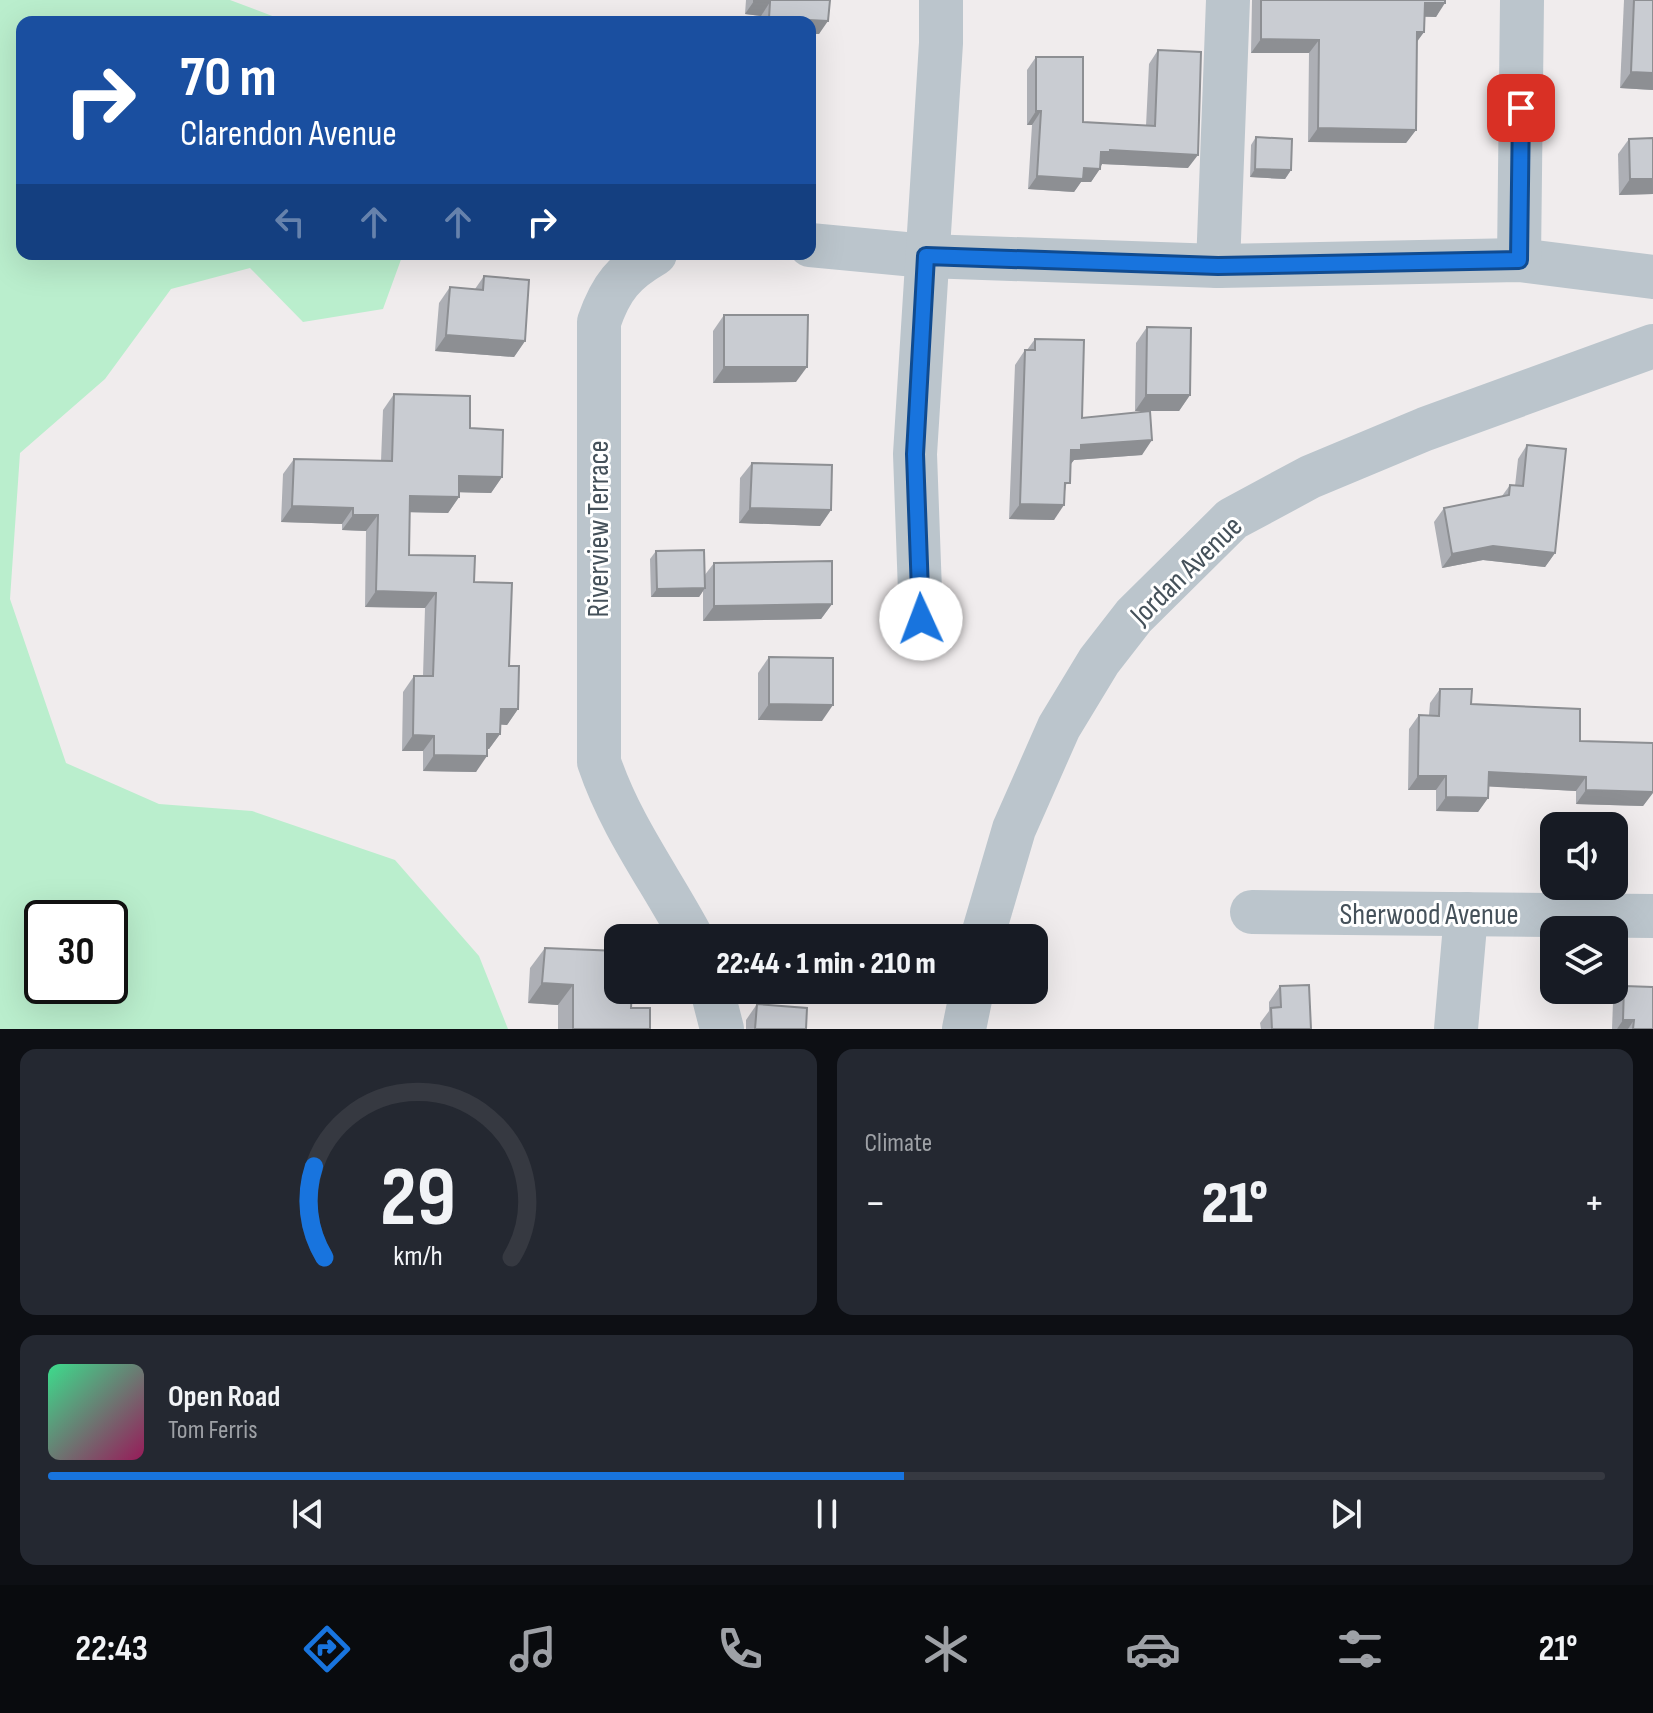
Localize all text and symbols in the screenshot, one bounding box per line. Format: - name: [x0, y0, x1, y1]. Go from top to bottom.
- text: 70 m: [180, 45, 277, 112]
- icon: right: [48, 48, 152, 152]
- pin: [1487, 74, 1555, 142]
- icon: arrive: [1499, 86, 1543, 130]
- text: Clarendon Avenue: [180, 113, 397, 156]
- icon: left: [268, 200, 312, 244]
- icon: ahead: [352, 200, 396, 244]
- icon: ahead: [436, 200, 480, 244]
- icon: right: [520, 200, 564, 244]
- street label: Riverview Terrace: [581, 441, 617, 617]
- street label: Jordan Avenue: [1122, 509, 1250, 634]
- position arrow: [879, 577, 963, 661]
- map controls: [1540, 812, 1628, 1004]
- button: sound: [1540, 812, 1628, 900]
- street label: Sherwood Avenue: [1339, 897, 1519, 933]
- speed limit sign: 30: [24, 900, 128, 1004]
- button: layers: [1540, 916, 1628, 1004]
- text: 22:44 · 1 min · 210 m: [716, 946, 936, 982]
- text: Climate: [865, 1128, 932, 1159]
- text: 29: [380, 1149, 456, 1249]
- text: 21°: [1201, 1168, 1268, 1240]
- text: −: [865, 1177, 886, 1230]
- text: +: [1583, 1177, 1605, 1230]
- text: km/h: [394, 1239, 443, 1274]
- text: Open Road: [168, 1379, 280, 1415]
- text: Tom Ferris: [168, 1415, 258, 1446]
- icon: previous: [286, 1492, 330, 1536]
- icon: pause: [805, 1492, 849, 1536]
- icon: next: [1324, 1492, 1368, 1536]
- icon: directions: [299, 1621, 355, 1677]
- icon: music: [505, 1621, 561, 1677]
- icon: phone: [712, 1621, 768, 1677]
- icon: climate: [918, 1621, 974, 1677]
- icon: car: [1125, 1621, 1181, 1677]
- icon: filters: [1332, 1621, 1388, 1677]
- text: 22:43: [75, 1628, 148, 1671]
- text: 21°: [1538, 1628, 1578, 1671]

